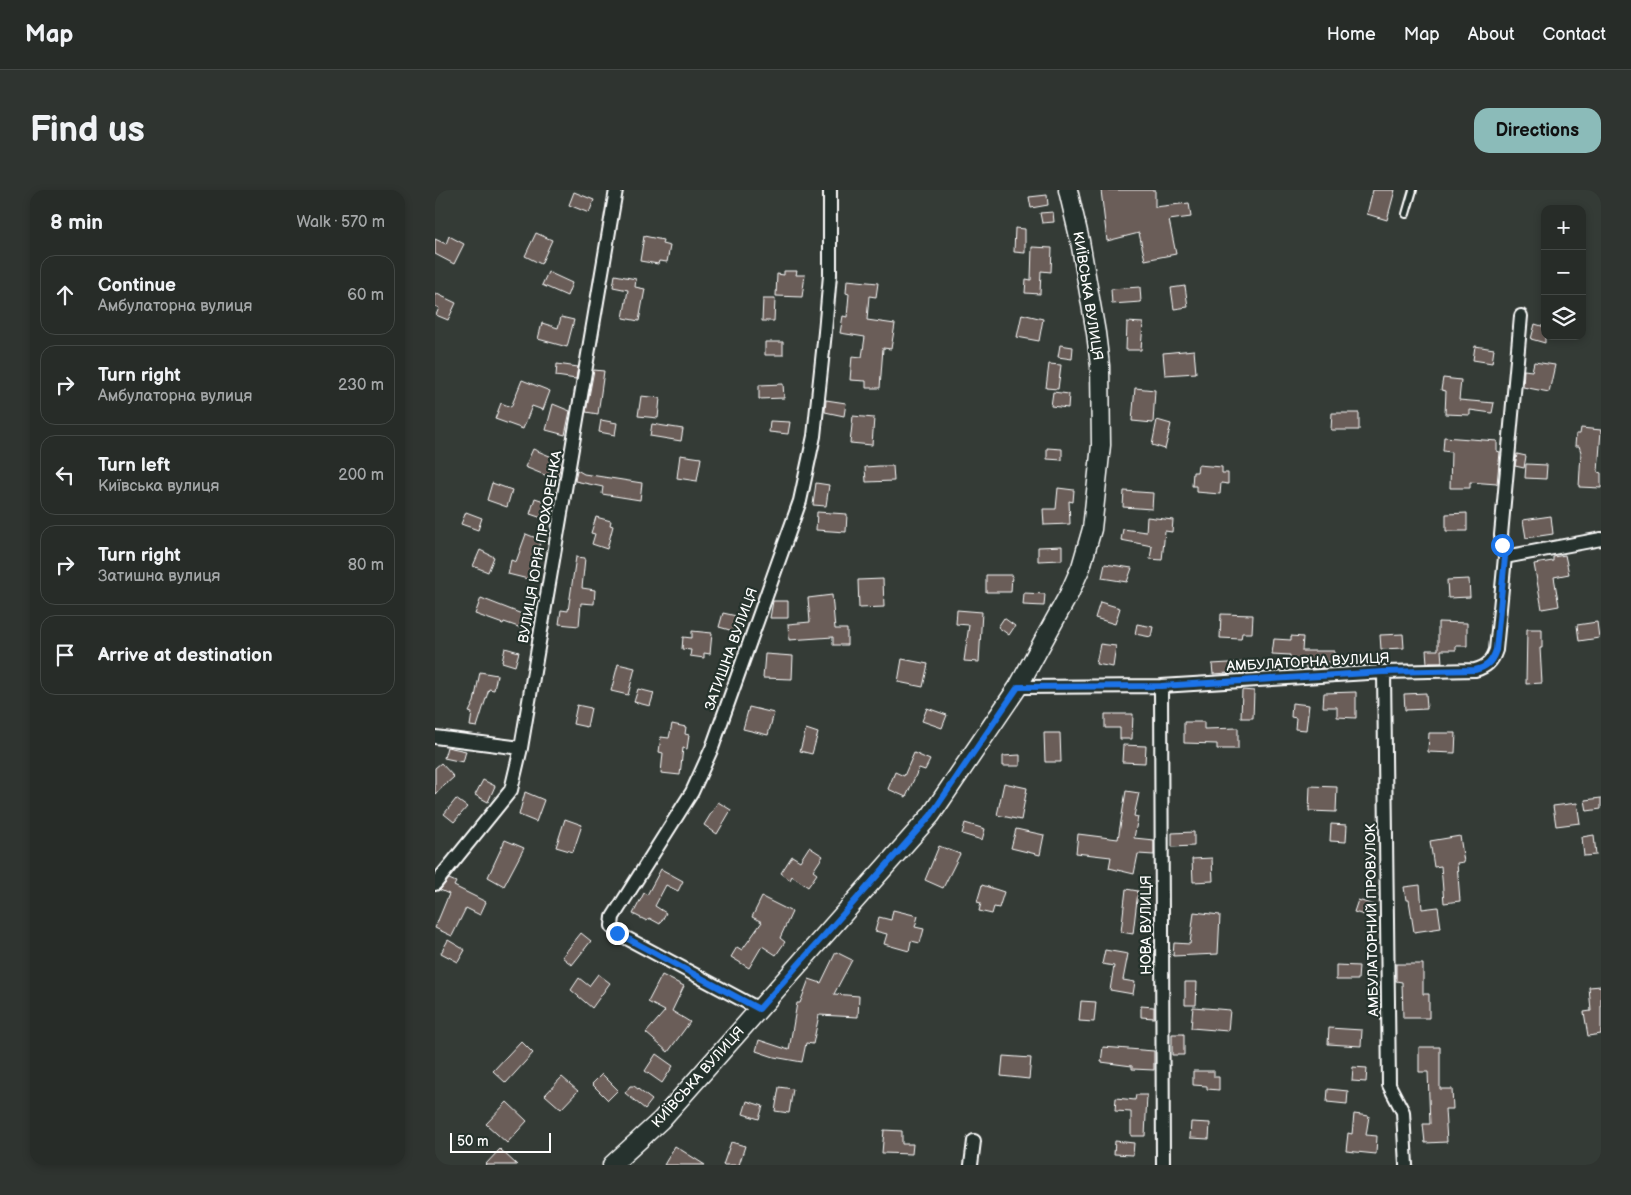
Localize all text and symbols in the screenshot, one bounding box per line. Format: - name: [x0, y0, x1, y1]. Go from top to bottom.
- text: Map: [25, 20, 73, 49]
- text: Home: [1327, 24, 1376, 45]
- text: Map: [1404, 24, 1440, 45]
- text: About: [1468, 24, 1515, 45]
- text: Contact: [1543, 24, 1606, 45]
- button: Directions: [1474, 108, 1601, 153]
- text: Find us: [30, 109, 145, 152]
- map controls: [1541, 205, 1586, 340]
- button: +: [1541, 205, 1586, 250]
- text: 8 min: [50, 210, 103, 235]
- text: Walk · 570 m: [296, 213, 385, 232]
- street label: КИЇВСЬКА ВУЛИЦЯ: [1069, 230, 1107, 362]
- button: −: [1541, 250, 1586, 295]
- text: Continue: [98, 274, 176, 297]
- icon: ahead: [51, 281, 79, 309]
- text: 60 m: [347, 286, 384, 305]
- button: layers: [1541, 295, 1586, 340]
- text: Амбулаторна вулиця: [98, 297, 252, 316]
- text: Turn right: [98, 364, 181, 387]
- icon: right: [51, 371, 79, 399]
- text: 230 m: [338, 376, 384, 395]
- text: Амбулаторна вулиця: [98, 387, 252, 406]
- street label: ВУЛИЦЯ ЮРІЯ ПРОХОРЕНКА: [515, 449, 565, 645]
- text: Turn left: [98, 454, 170, 477]
- icon: left: [51, 461, 79, 489]
- text: 200 m: [338, 466, 384, 485]
- text: Київська вулиця: [98, 477, 219, 496]
- route start: [1491, 534, 1514, 557]
- text: Turn right: [98, 544, 181, 567]
- icon: right: [51, 551, 79, 579]
- text: 80 m: [348, 556, 384, 575]
- text: Затишна вулиця: [98, 567, 220, 586]
- street label: ЗАТИШНА ВУЛИЦЯ: [701, 585, 761, 713]
- icon: arrive: [51, 641, 79, 669]
- text: Arrive at destination: [98, 644, 273, 667]
- street label: АМБУЛАТОРНА ВУЛИЦЯ: [1225, 649, 1390, 675]
- street label: АМБУЛАТОРНИЙ ПРОВУЛОК: [1362, 822, 1382, 1018]
- street label: НОВА ВУЛИЦЯ: [1138, 875, 1155, 975]
- route end: [606, 922, 629, 945]
- street label: КИЇВСЬКА ВУЛИЦЯ: [648, 1023, 748, 1131]
- scale bar: [450, 1130, 551, 1153]
- text: 50 m: [457, 1133, 489, 1150]

